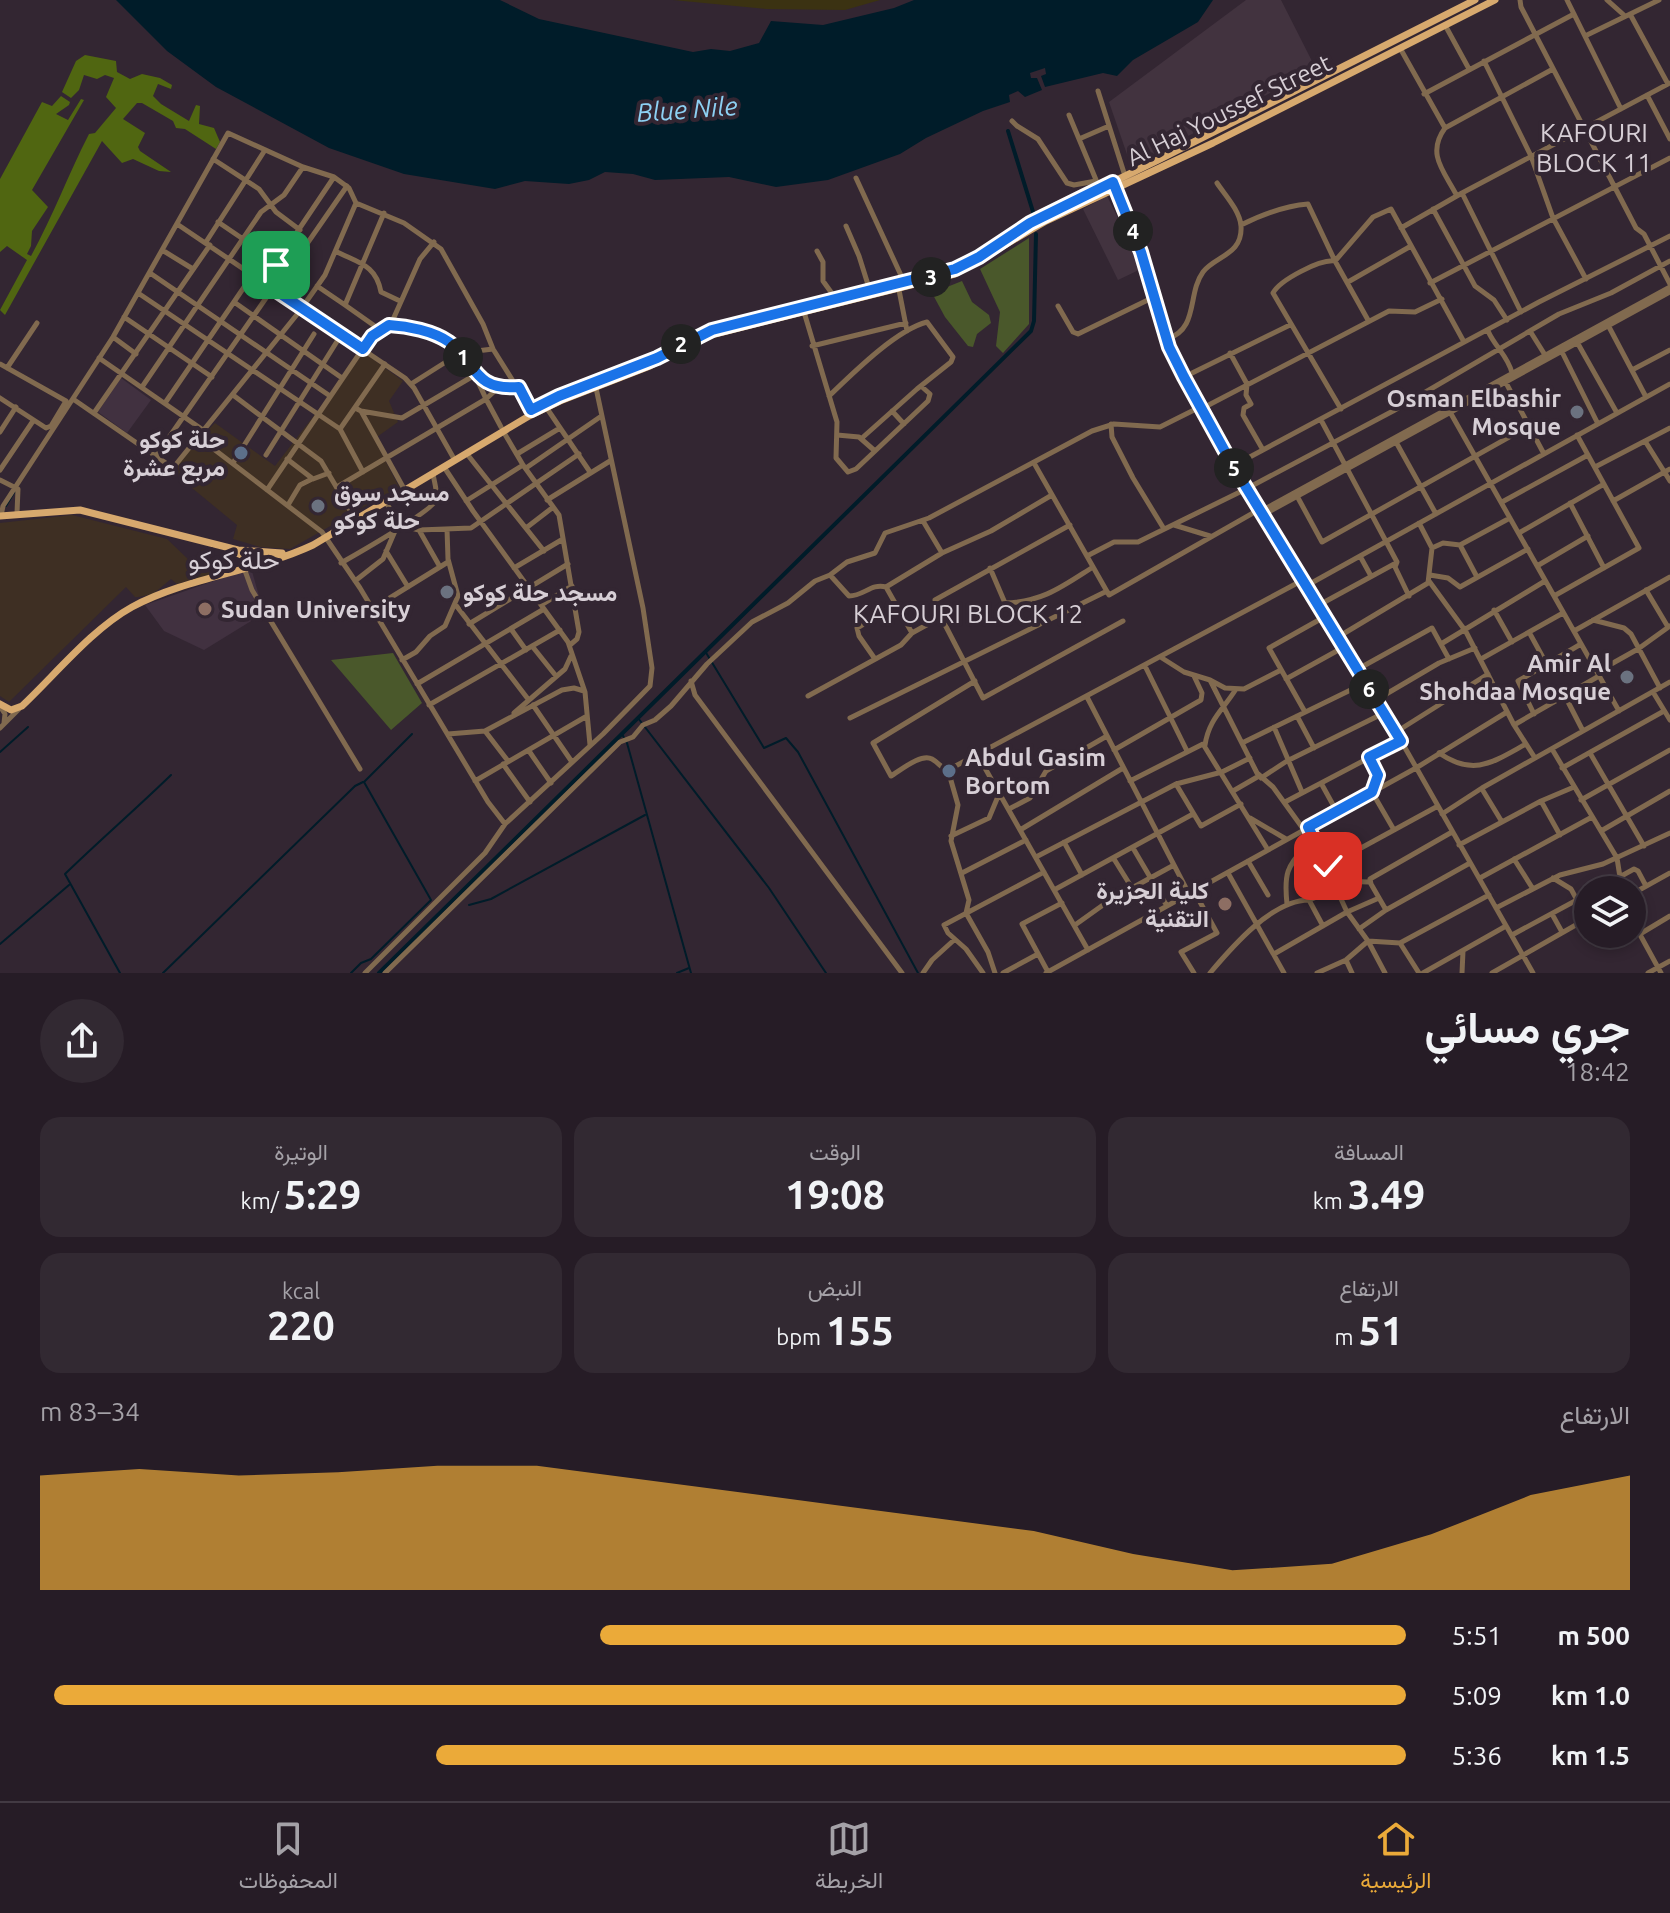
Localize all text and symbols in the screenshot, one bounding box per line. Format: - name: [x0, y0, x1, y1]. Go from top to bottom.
- street label: Al Haj Youssef Street: [1122, 49, 1336, 171]
- water label: Blue Nile: [636, 91, 738, 127]
- district label: KAFOURI BLOCK 11: [1536, 118, 1652, 177]
- pin: 4: [1113, 211, 1153, 251]
- text: 4: [1127, 218, 1139, 243]
- pin: [242, 231, 310, 299]
- icon: arrive: [254, 243, 298, 287]
- pin: 3: [911, 257, 951, 297]
- text: 3: [925, 264, 937, 289]
- pin: 2: [661, 324, 701, 364]
- text: 2: [675, 331, 687, 356]
- pin: 1: [443, 337, 483, 377]
- text: 1: [457, 344, 469, 369]
- place label: Osman Elbashir Mosque: [1386, 385, 1561, 440]
- marker: Osman Elbashir Mosque: [1568, 403, 1586, 421]
- place label: حلة كوكو مربع عشرة: [123, 426, 225, 485]
- marker: حلة كوكو مربع عشرة: [232, 444, 250, 462]
- pin: 5: [1214, 448, 1254, 488]
- text: 5: [1228, 455, 1240, 480]
- place label: مسجد سوق حلة كوكو: [334, 479, 449, 536]
- marker: مسجد سوق حلة كوكو: [309, 497, 327, 515]
- district label: حلة كوكو: [188, 545, 280, 576]
- place label: مسجد حلة كوكو: [463, 579, 617, 608]
- marker: مسجد حلة كوكو: [438, 583, 456, 601]
- place label: Sudan University: [221, 596, 411, 623]
- district label: KAFOURI BLOCK 12: [853, 599, 1083, 628]
- marker: Sudan University: [196, 600, 214, 618]
- place label: Amir Al Shohdaa Mosque: [1419, 650, 1611, 705]
- marker: Amir Al Shohdaa Mosque: [1618, 668, 1636, 686]
- pin: 6: [1349, 669, 1389, 709]
- text: 6: [1363, 676, 1375, 701]
- place label: Abdul Gasim Bortom: [965, 744, 1106, 799]
- marker: Abdul Gasim Bortom: [940, 762, 958, 780]
- pin: [1294, 832, 1362, 900]
- icon: check: [1306, 844, 1350, 888]
- map controls: [1574, 876, 1646, 948]
- button: layers: [1574, 876, 1646, 948]
- place label: كلية الجزيرة التقنية: [1096, 877, 1209, 933]
- marker: كلية الجزيرة التقنية: [1216, 895, 1234, 913]
- button: share: [40, 999, 124, 1083]
- text: جري مسائي: [1424, 1002, 1630, 1051]
- text: 18:42: [1565, 1057, 1630, 1086]
- text: الوتيرة: [274, 1139, 328, 1164]
- text: الوقت: [809, 1139, 861, 1164]
- text: المسافة: [1334, 1139, 1404, 1164]
- text: 5:29: [284, 1172, 361, 1217]
- text: 19:08: [785, 1172, 885, 1217]
- text: 3.49: [1348, 1172, 1425, 1217]
- text: /km: [241, 1188, 284, 1213]
- text: km: [1313, 1188, 1348, 1213]
- text: النبض: [808, 1275, 862, 1300]
- text: الارتفاع: [1339, 1275, 1399, 1300]
- text: kcal: [282, 1278, 320, 1303]
- text: 220: [267, 1303, 335, 1348]
- text: 155: [826, 1308, 894, 1353]
- text: 51: [1358, 1308, 1404, 1353]
- text: bpm: [776, 1324, 826, 1349]
- text: m: [1334, 1324, 1358, 1349]
- text: 34–83 m: [40, 1397, 140, 1426]
- text: الارتفاع: [1559, 1400, 1630, 1429]
- text: 5:51: [1452, 1621, 1502, 1650]
- text: 500 m: [1557, 1621, 1630, 1650]
- text: 5:09: [1452, 1681, 1502, 1710]
- text: 1.0 km: [1551, 1681, 1630, 1710]
- text: 5:36: [1452, 1741, 1502, 1770]
- text: 1.5 km: [1551, 1741, 1630, 1770]
- tab: المحفوظات: [239, 1817, 338, 1900]
- tab: الخريطة: [815, 1817, 883, 1900]
- tab: الرئيسية: [1360, 1817, 1431, 1900]

